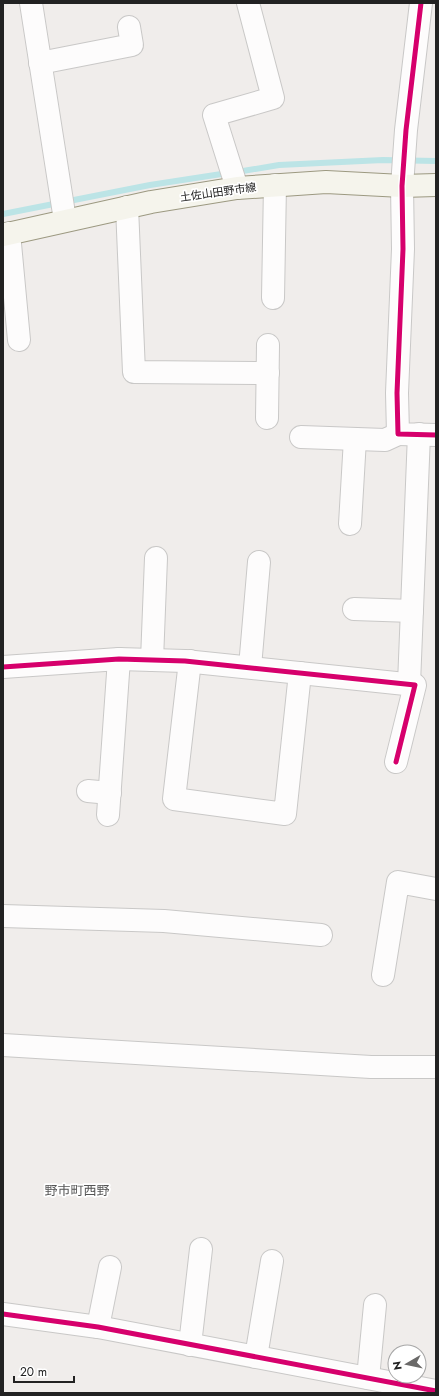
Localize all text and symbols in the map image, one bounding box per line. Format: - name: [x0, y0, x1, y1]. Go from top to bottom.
- street label: 土佐山田野市線: [179, 179, 257, 205]
- district label: 野市町西野: [44, 1181, 110, 1200]
- north arrow: [387, 1344, 427, 1384]
- scale bar: [14, 1358, 74, 1384]
- text: N: [389, 1360, 406, 1371]
- text: 20 m: [20, 1363, 47, 1381]

